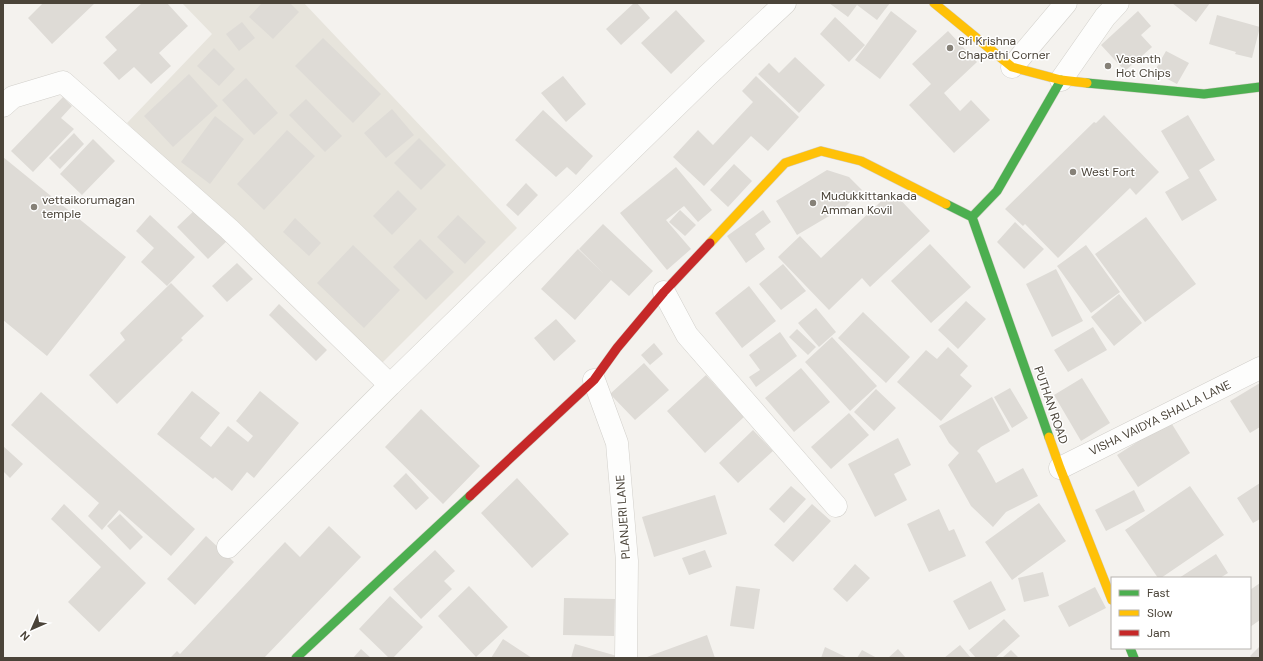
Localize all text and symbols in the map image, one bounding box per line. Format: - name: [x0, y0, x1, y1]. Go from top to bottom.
- place label: Sri Krishna Chapathi Corner: [958, 33, 1050, 63]
- marker: Sri Krishna Chapathi Corner: [945, 43, 955, 53]
- place label: Vasanth Hot Chips: [1116, 51, 1171, 81]
- marker: Vasanth Hot Chips: [1103, 61, 1113, 71]
- place label: West Fort: [1081, 164, 1135, 180]
- marker: West Fort: [1068, 167, 1078, 177]
- place label: Mudukkittankada Amman Kovil: [821, 188, 917, 218]
- place label: vettaikorumagan temple: [42, 192, 135, 222]
- marker: Mudukkittankada Amman Kovil: [808, 198, 818, 208]
- marker: vettaikorumagan temple: [29, 202, 39, 212]
- street label: PUTHAN ROAD: [1030, 364, 1072, 446]
- street label: VISHA VAIDYA SHALLA LANE: [1086, 377, 1234, 459]
- street label: PLANJERI LANE: [612, 474, 634, 560]
- legend: [1111, 577, 1251, 649]
- text: Fast: [1147, 585, 1170, 601]
- text: Slow: [1147, 605, 1173, 621]
- north arrow: [12, 609, 52, 649]
- text: Jam: [1147, 625, 1170, 641]
- text: N: [17, 628, 33, 644]

